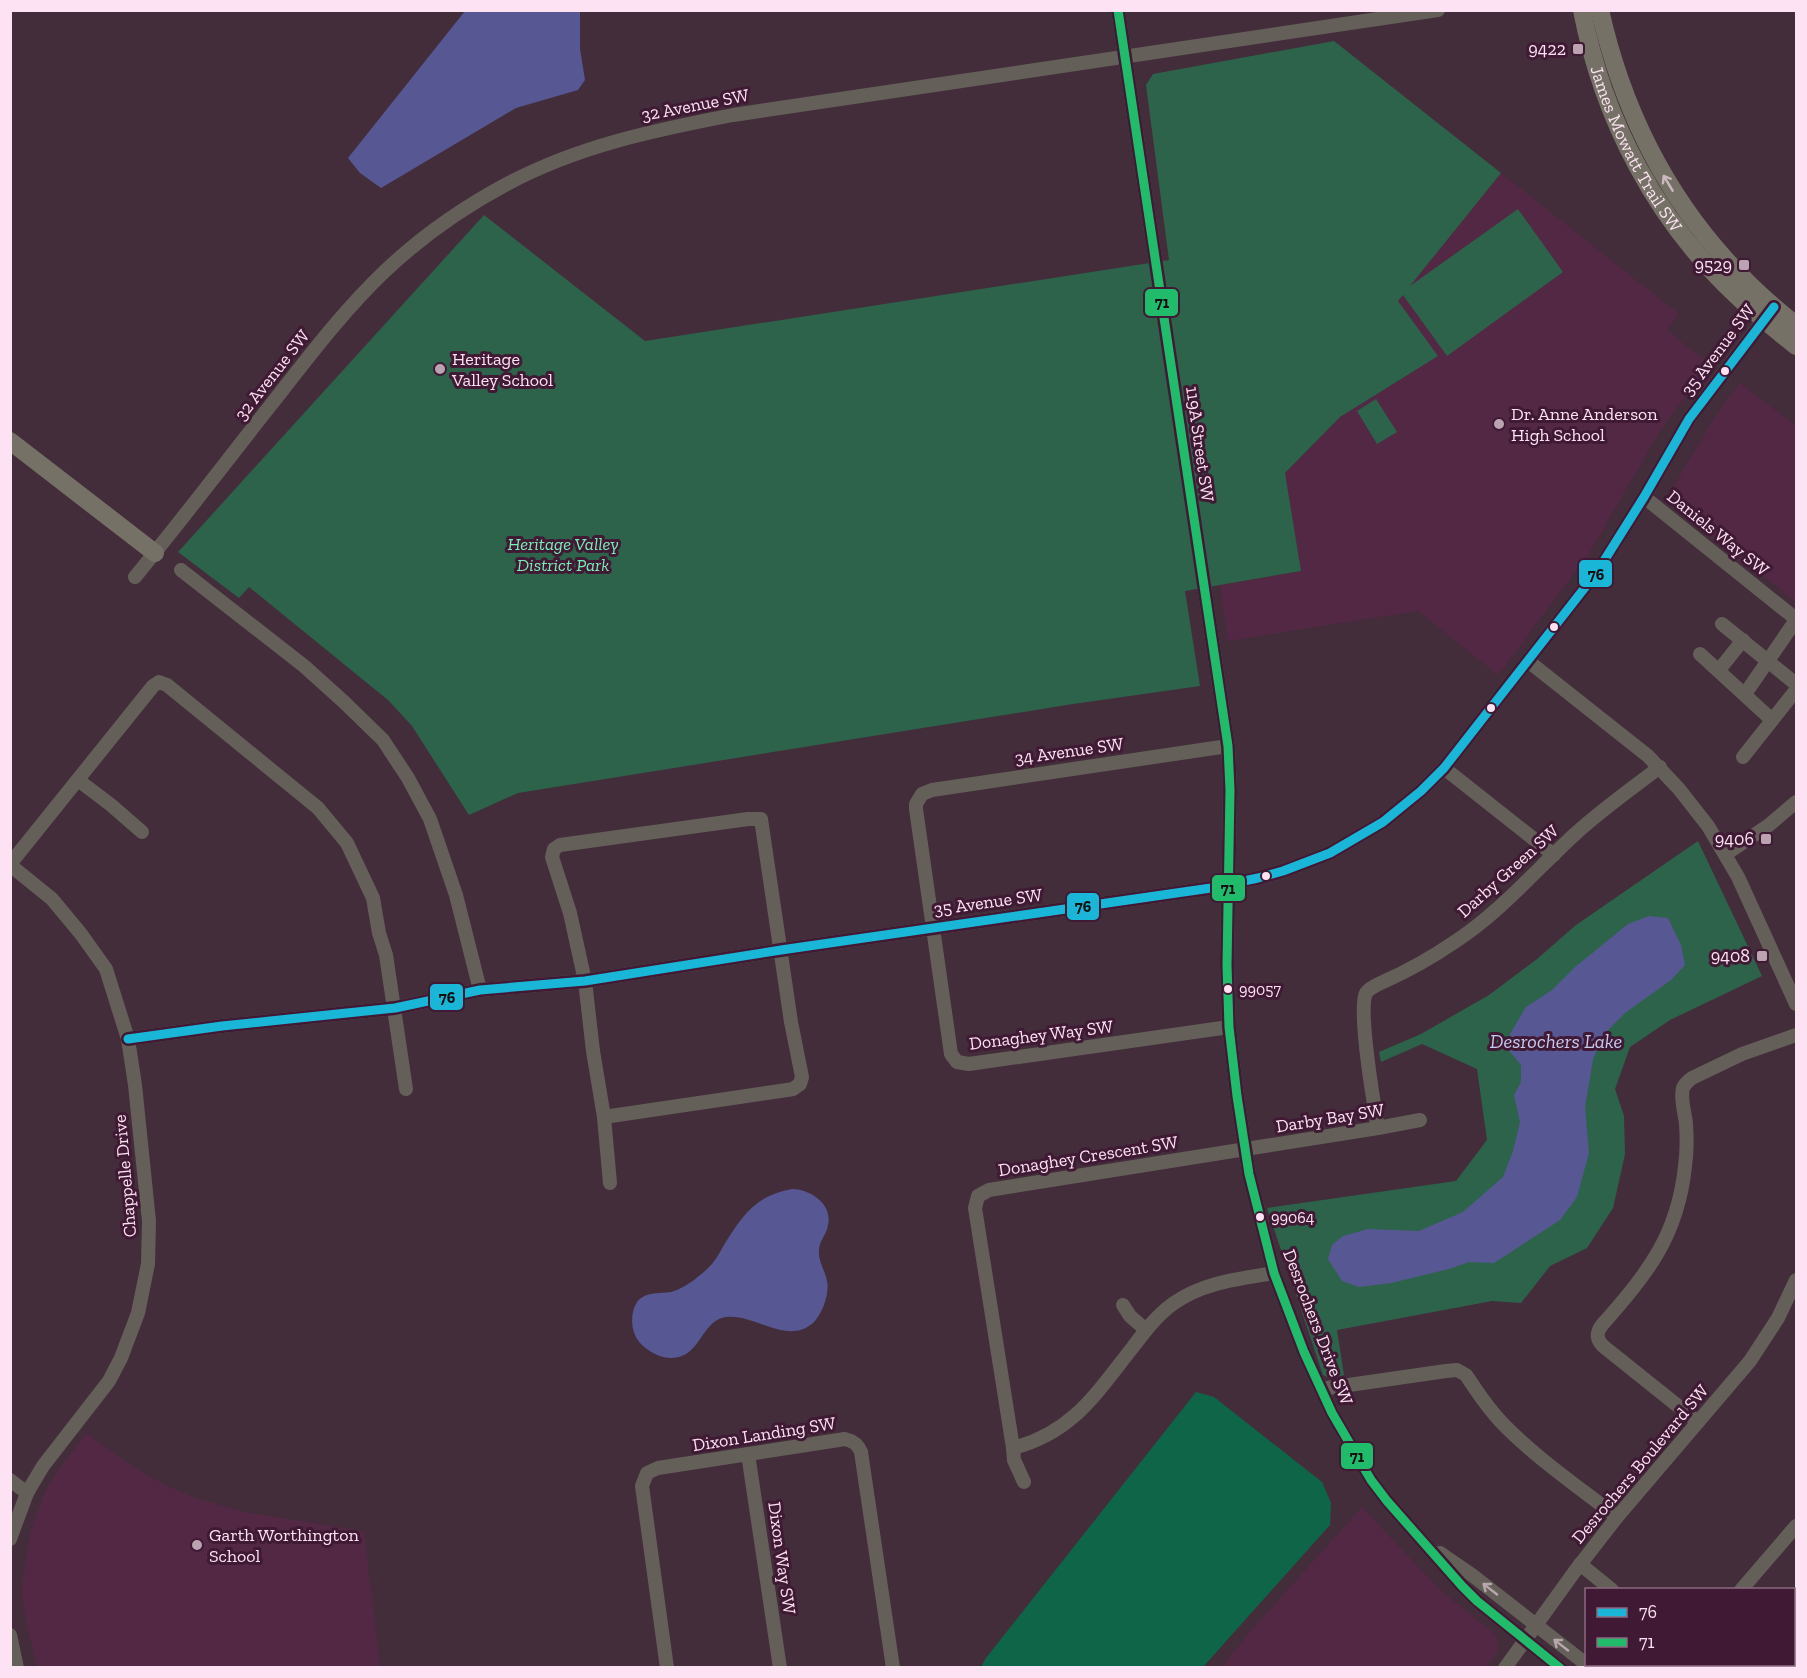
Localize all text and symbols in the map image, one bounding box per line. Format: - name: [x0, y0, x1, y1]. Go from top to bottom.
- place label: 9422: [1528, 38, 1566, 60]
- marker: 9422: [1571, 42, 1585, 56]
- street label: James Mowatt Trail SW: [1585, 63, 1687, 237]
- street label: 32 Avenue SW: [639, 84, 751, 126]
- one-way arrow: [1662, 175, 1674, 192]
- place label: 9529: [1694, 254, 1732, 276]
- marker: 9529: [1737, 258, 1751, 272]
- line badge: 71: [1144, 288, 1179, 317]
- text: 71: [1155, 293, 1170, 312]
- street label: 35 Avenue SW: [1676, 300, 1760, 400]
- street label: 32 Avenue SW: [230, 325, 314, 425]
- place label: Heritage Valley School: [451, 348, 553, 391]
- marker: Heritage Valley School: [433, 362, 447, 376]
- unlabelled marker: [1719, 365, 1731, 377]
- street label: 119A Street SW: [1181, 385, 1219, 503]
- place label: Dr. Anne Anderson High School: [1511, 403, 1658, 446]
- marker: Dr. Anne Anderson High School: [1492, 417, 1506, 431]
- street label: Daniels Way SW: [1663, 485, 1774, 581]
- park label: Heritage Valley District Park: [507, 533, 619, 576]
- line badge: 76: [1578, 559, 1613, 588]
- text: 76: [1588, 565, 1605, 584]
- unlabelled marker: [1548, 621, 1560, 633]
- unlabelled marker: [1485, 702, 1497, 714]
- street label: 34 Avenue SW: [1013, 732, 1125, 770]
- street label: Darby Green SW: [1453, 820, 1563, 922]
- place label: 9406: [1715, 828, 1754, 850]
- marker: 9406: [1759, 832, 1773, 846]
- unlabelled marker: [1260, 870, 1272, 882]
- line badge: 71: [1211, 874, 1246, 902]
- text: 71: [1221, 879, 1236, 898]
- street label: 35 Avenue SW: [932, 883, 1044, 920]
- line badge: 76: [1066, 892, 1100, 921]
- text: 76: [1075, 897, 1092, 916]
- place label: 9408: [1711, 945, 1750, 967]
- marker: 9408: [1755, 949, 1769, 963]
- place label: 99057: [1239, 980, 1281, 999]
- line badge: 76: [429, 983, 464, 1011]
- marker: 99057: [1222, 983, 1234, 995]
- text: 76: [439, 988, 456, 1007]
- street label: Donaghey Way SW: [968, 1015, 1114, 1055]
- water label: Desrochers Lake: [1490, 1029, 1622, 1053]
- street label: Darby Bay SW: [1274, 1099, 1386, 1137]
- street label: Chappelle Drive: [109, 1114, 141, 1238]
- street label: Donaghey Crescent SW: [997, 1131, 1180, 1181]
- place label: 99064: [1271, 1208, 1315, 1227]
- marker: 99064: [1254, 1211, 1266, 1223]
- street label: Desrochers Drive SW: [1278, 1246, 1358, 1408]
- street label: Desrochers Boulevard SW: [1567, 1380, 1713, 1548]
- street label: Dixon Landing SW: [691, 1412, 837, 1456]
- line badge: 71: [1340, 1442, 1374, 1470]
- text: 71: [1350, 1447, 1365, 1466]
- street label: Dixon Way SW: [763, 1500, 801, 1616]
- place label: Garth Worthington School: [209, 1524, 359, 1567]
- marker: Garth Worthington School: [190, 1538, 204, 1552]
- one-way arrow: [1482, 1582, 1498, 1595]
- legend: [1585, 1588, 1795, 1666]
- text: 76: [1639, 1601, 1657, 1623]
- text: 71: [1639, 1631, 1654, 1653]
- one-way arrow: [1554, 1638, 1570, 1651]

